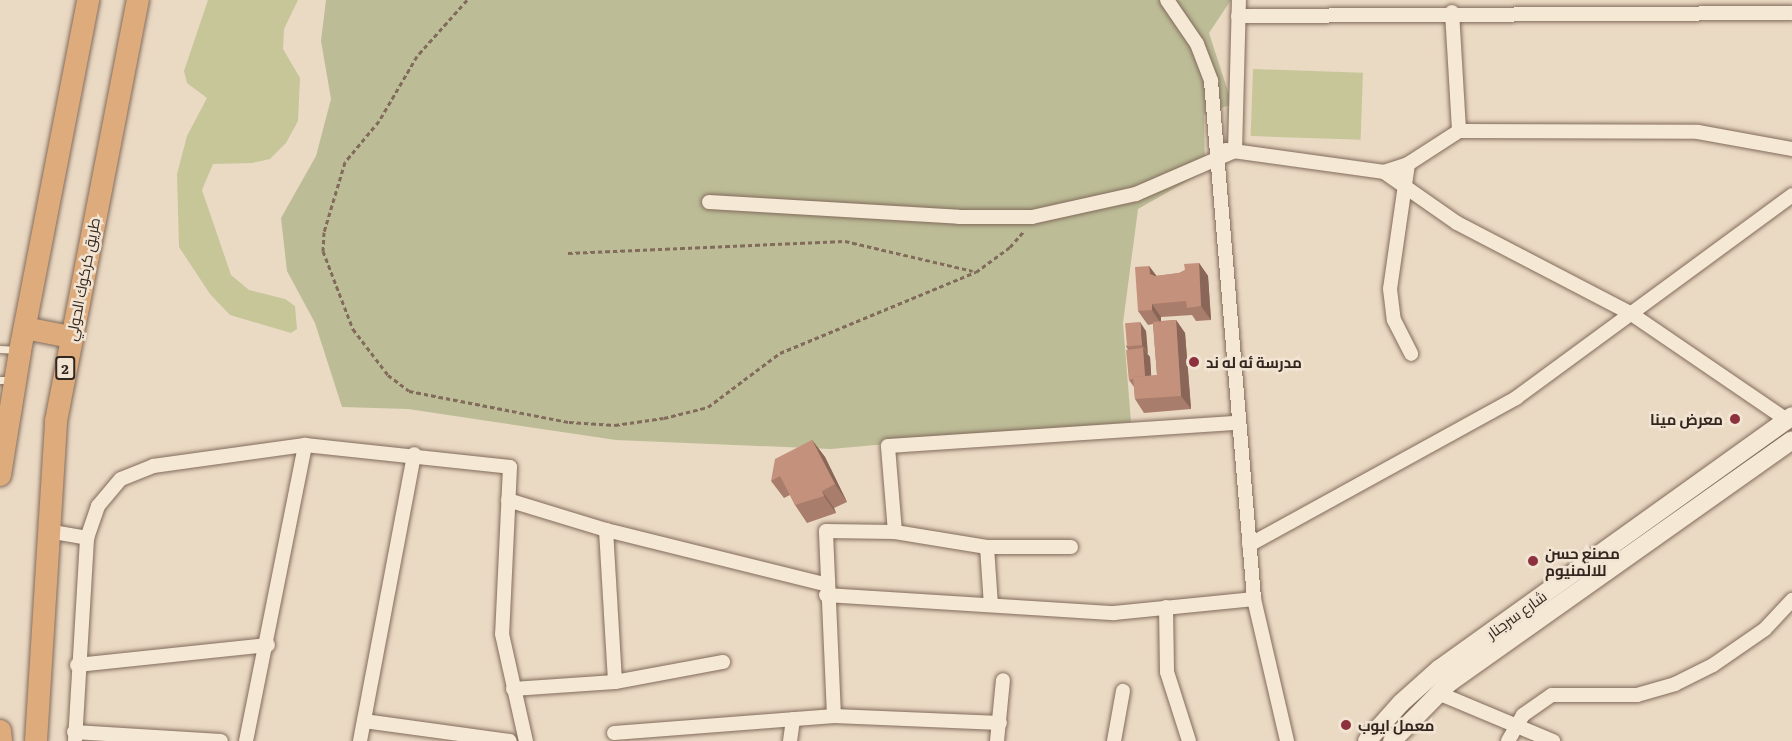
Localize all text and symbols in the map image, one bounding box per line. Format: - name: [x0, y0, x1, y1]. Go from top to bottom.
- street label: طريق كركوك الحولي: [61, 216, 103, 342]
- place label: مدرسة ئه له ند: [1206, 353, 1302, 371]
- marker: مدرسة ئه له ند: [1187, 355, 1201, 369]
- road number: 2: [54, 357, 76, 379]
- place label: معرض مينا: [1650, 410, 1723, 428]
- marker: معرض مينا: [1728, 412, 1742, 426]
- place label: مصنع حسن للالمنيوم: [1545, 543, 1620, 578]
- marker: مصنع حسن للالمنيوم: [1526, 554, 1540, 568]
- street label: شارع سرجنار: [1482, 586, 1550, 642]
- place label: معمل ايوب: [1358, 716, 1434, 734]
- marker: معمل ايوب: [1339, 718, 1353, 732]

